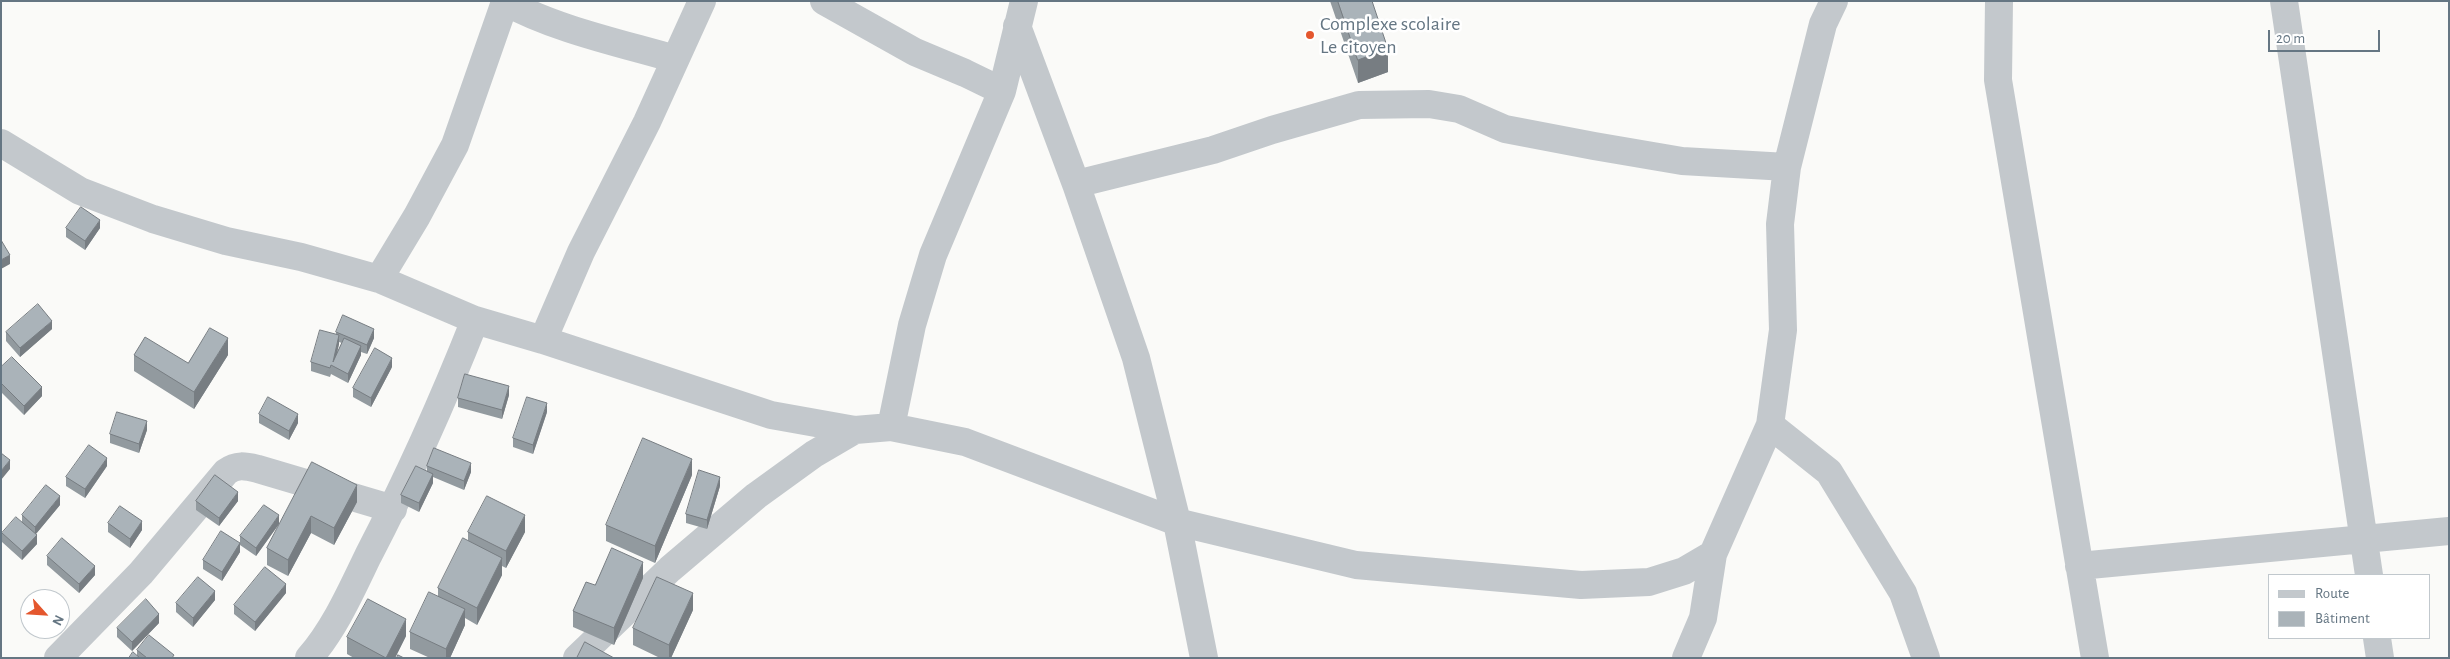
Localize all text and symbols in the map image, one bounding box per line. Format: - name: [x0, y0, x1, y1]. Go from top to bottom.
- place label: Complexe scolaire Le citoyen: [1320, 12, 1460, 59]
- scale bar: [2270, 20, 2382, 52]
- marker: Complexe scolaire Le citoyen: [1304, 29, 1316, 41]
- text: 20 m: [2276, 31, 2305, 46]
- legend: [2268, 574, 2430, 639]
- text: Route: [2315, 586, 2349, 601]
- north arrow: [20, 589, 70, 639]
- text: Bâtiment: [2315, 611, 2370, 626]
- text: N: [49, 613, 66, 628]

